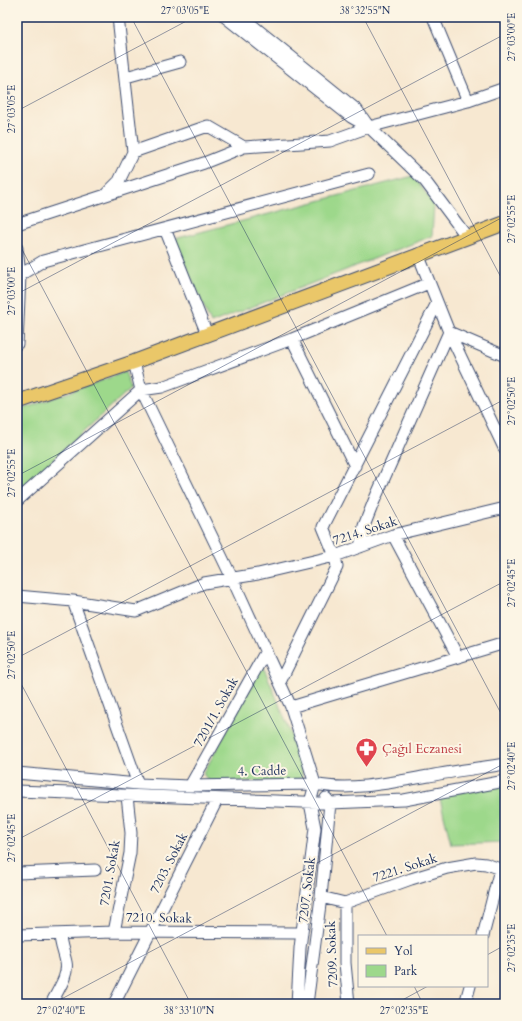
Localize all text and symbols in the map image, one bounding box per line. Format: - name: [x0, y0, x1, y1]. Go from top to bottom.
- text: 27°03'05"E: [161, 4, 209, 18]
- text: 38°32'55"N: [340, 4, 391, 18]
- text: 27°03'00"E: [505, 13, 519, 61]
- text: 27°03'05"E: [5, 85, 19, 133]
- text: 27°02'55"E: [505, 195, 519, 243]
- text: 27°03'00"E: [5, 267, 19, 315]
- text: 27°02'50"E: [505, 377, 519, 425]
- text: 27°02'55"E: [5, 449, 19, 497]
- street label: 7214. Sokak: [331, 512, 399, 550]
- text: 27°02'45"E: [505, 559, 519, 607]
- text: 27°02'50"E: [5, 631, 19, 679]
- street label: 7201/1. Sokak: [189, 674, 243, 750]
- pharmacy icon: Çağıl Eczanesi: [354, 736, 380, 769]
- place label: Çağıl Eczanesi: [382, 740, 462, 758]
- text: 27°02'40"E: [505, 742, 519, 790]
- street label: 4. Cadde: [237, 762, 287, 780]
- text: 27°02'45"E: [5, 814, 19, 862]
- street label: 7203. Sokak: [146, 829, 192, 897]
- street label: 7201. Sokak: [95, 839, 125, 907]
- street label: 7221. Sokak: [371, 849, 439, 887]
- street label: 7207. Sokak: [294, 856, 320, 924]
- street label: 7210. Sokak: [126, 908, 192, 928]
- street label: 7209. Sokak: [322, 920, 342, 988]
- text: 27°02'35"E: [505, 924, 519, 972]
- legend: [358, 935, 488, 987]
- text: Yol: [394, 943, 413, 959]
- text: Park: [394, 963, 418, 979]
- text: 27°02'40"E: [37, 1004, 85, 1018]
- text: 38°33'10"N: [164, 1004, 215, 1018]
- text: 27°02'35"E: [380, 1004, 428, 1018]

